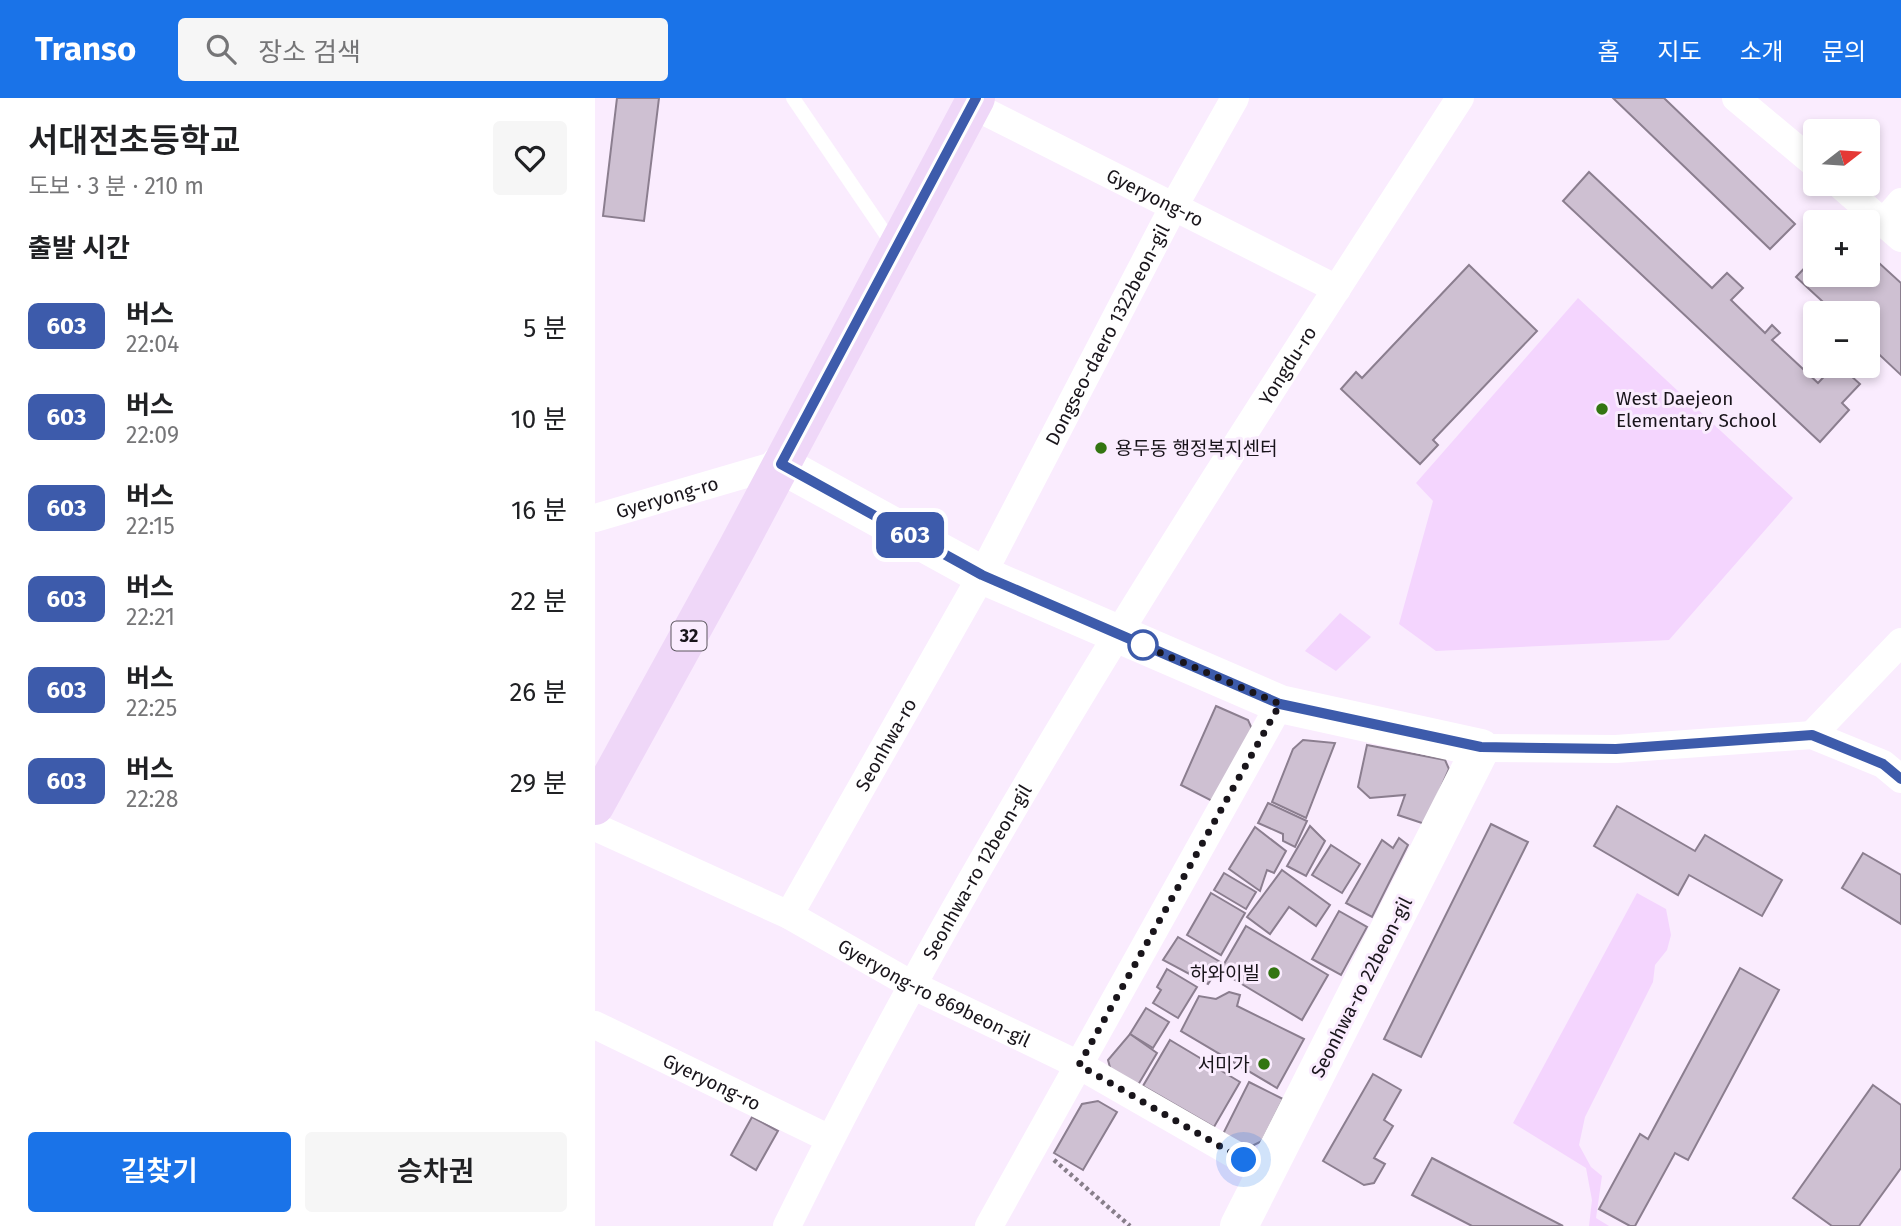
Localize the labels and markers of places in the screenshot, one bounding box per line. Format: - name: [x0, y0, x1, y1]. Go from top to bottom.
- place label: West Daejeon Elementary School: [1616, 387, 1777, 432]
- marker: West Daejeon Elementary School: [1594, 401, 1610, 417]
- place label: 용두동 행정복지센터: [1115, 437, 1277, 460]
- marker: 용두동 행정복지센터: [1093, 440, 1109, 456]
- unlabelled marker: [1128, 630, 1158, 660]
- place label: 하와이빌: [1190, 962, 1260, 985]
- marker: 하와이빌: [1266, 965, 1282, 981]
- place label: 서미가: [1198, 1053, 1250, 1076]
- marker: 서미가: [1256, 1056, 1272, 1072]

